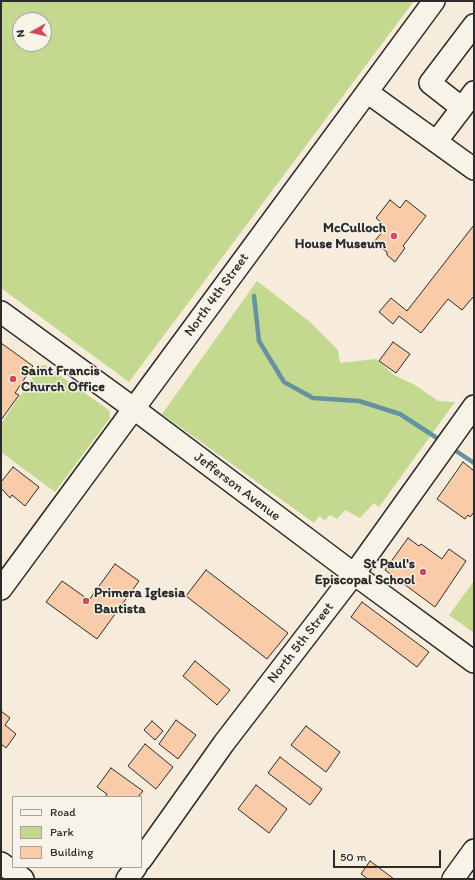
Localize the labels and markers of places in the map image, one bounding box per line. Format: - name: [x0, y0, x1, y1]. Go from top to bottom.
- place label: McCulloch House Museum: [295, 220, 386, 252]
- marker: McCulloch House Museum: [389, 231, 399, 241]
- place label: Saint Francis Church Office: [21, 363, 105, 396]
- marker: Saint Francis Church Office: [8, 374, 18, 384]
- place label: St Paul's Episcopal School: [315, 556, 415, 588]
- marker: St Paul's Episcopal School: [418, 567, 428, 577]
- place label: Primera Iglesia Bautista: [94, 585, 185, 618]
- marker: Primera Iglesia Bautista: [81, 596, 91, 606]

